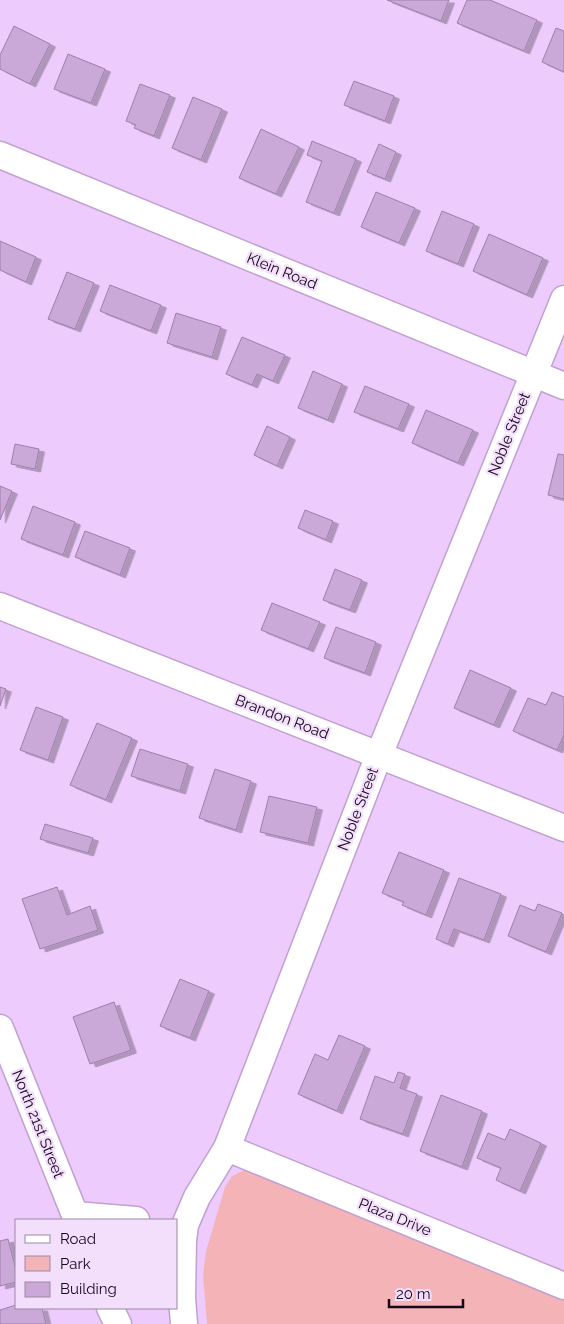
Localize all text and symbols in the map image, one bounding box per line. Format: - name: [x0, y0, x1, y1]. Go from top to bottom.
- street label: Klein Road: [244, 249, 320, 293]
- street label: Noble Street: [484, 390, 534, 478]
- street label: Brandon Road: [233, 691, 331, 743]
- street label: Noble Street: [334, 765, 382, 853]
- street label: North 21st Street: [8, 1067, 68, 1181]
- street label: Plaza Drive: [356, 1194, 434, 1240]
- legend: [15, 1219, 178, 1309]
- text: Road: [60, 1230, 96, 1248]
- text: Park: [60, 1255, 91, 1273]
- scale bar: [389, 1276, 463, 1308]
- text: Building: [60, 1280, 117, 1298]
- text: 20 m: [396, 1285, 431, 1303]

